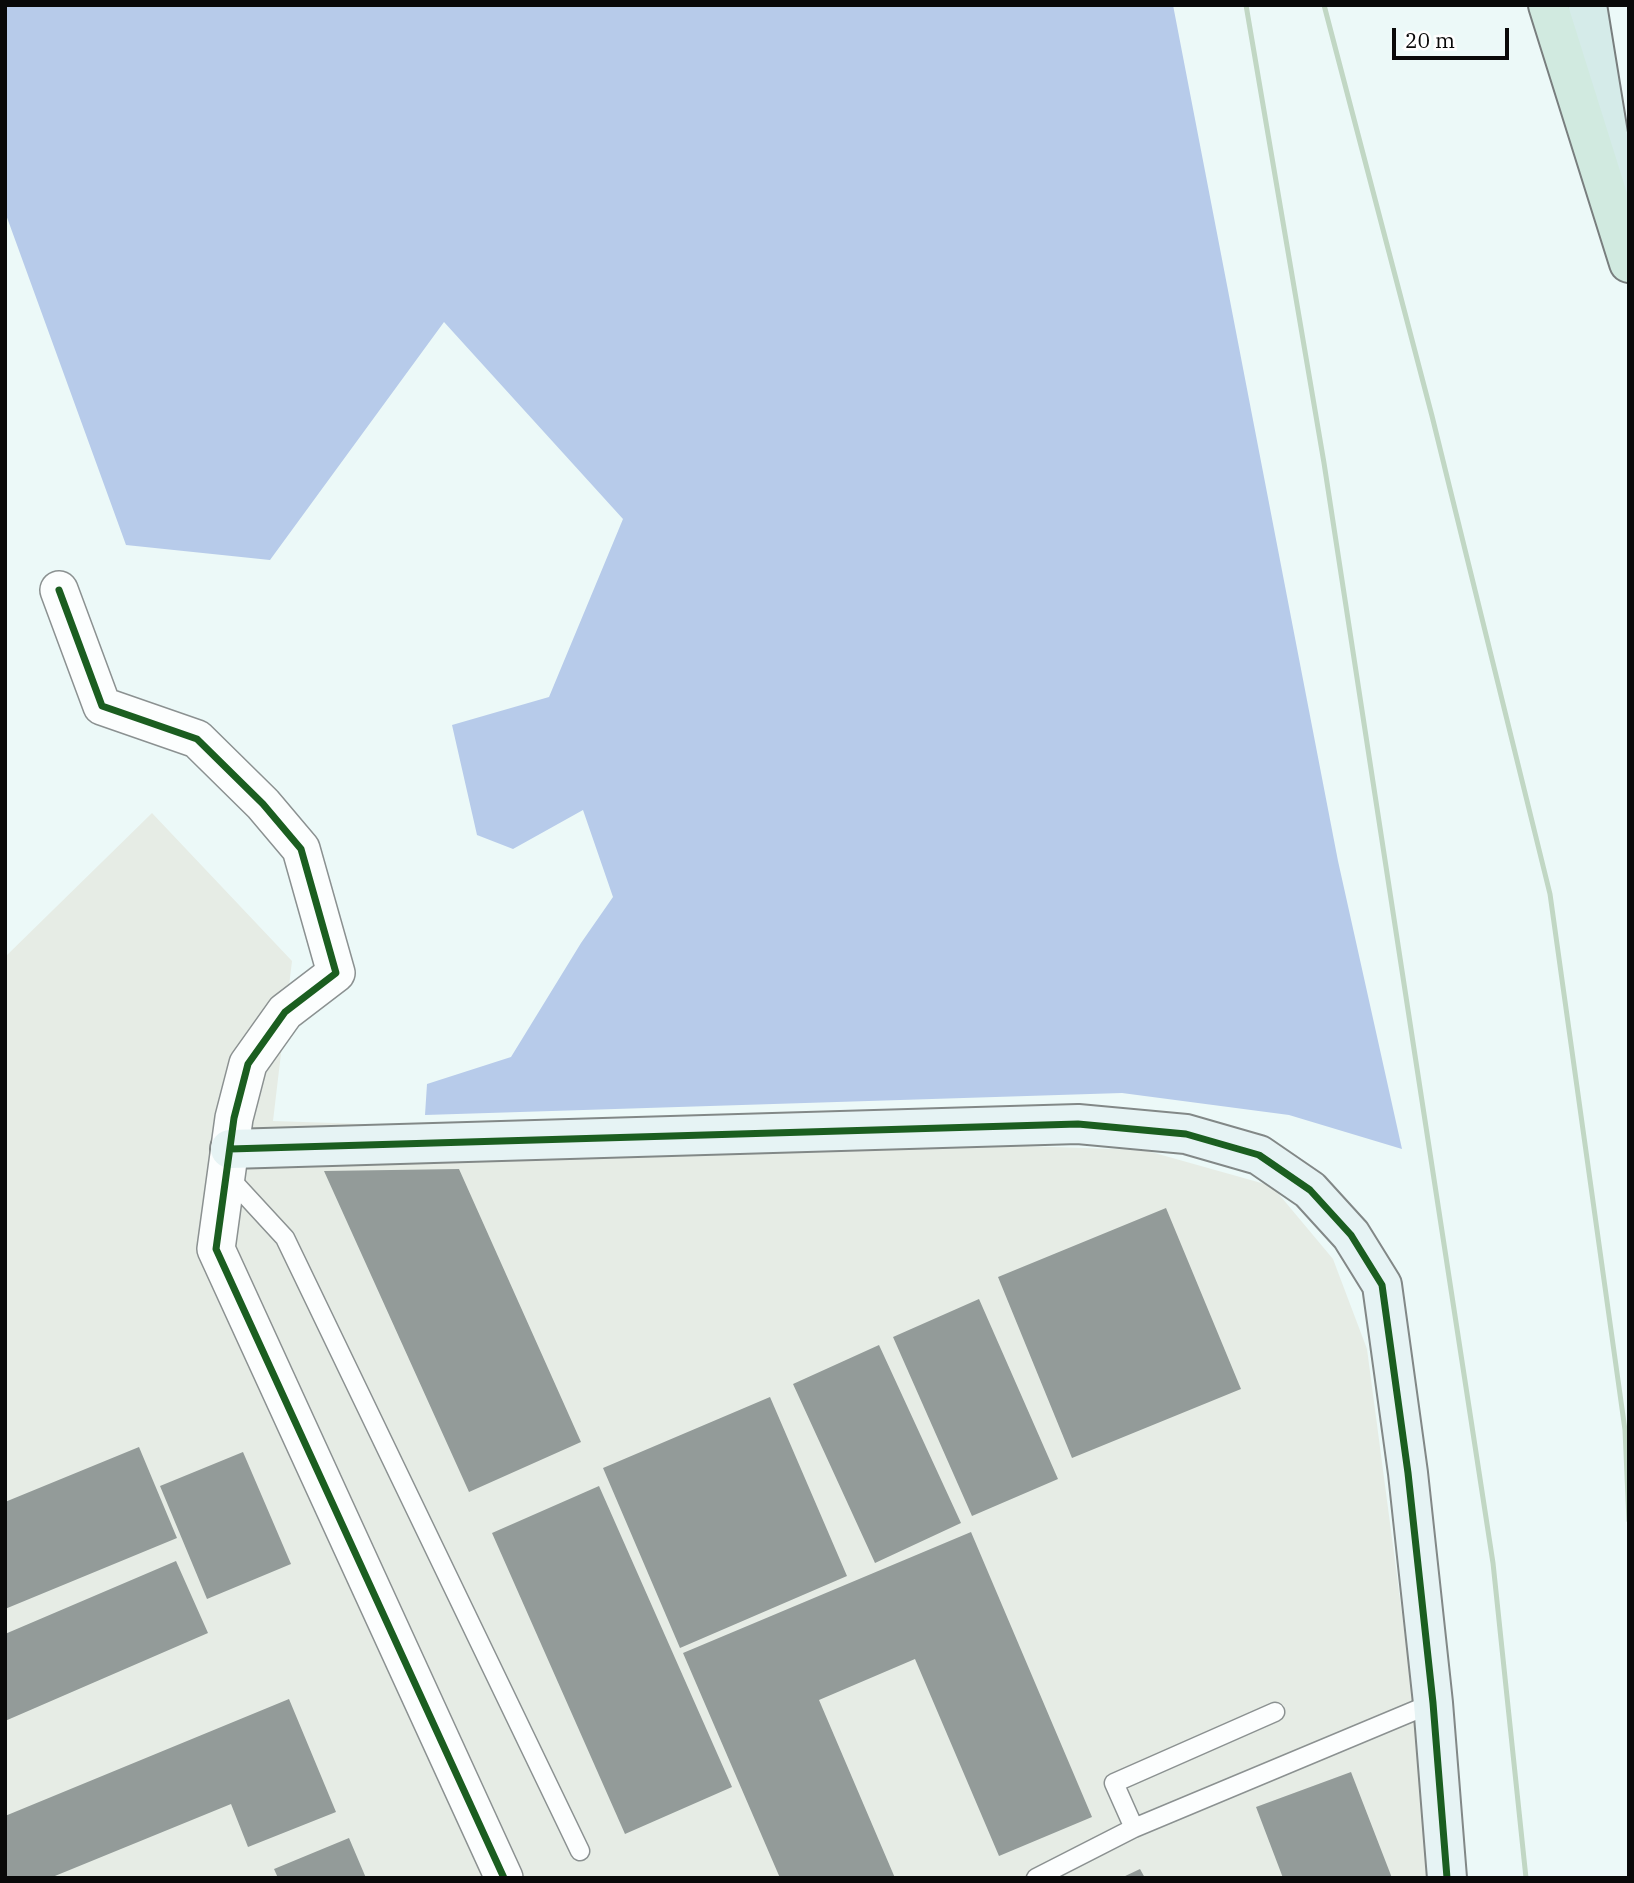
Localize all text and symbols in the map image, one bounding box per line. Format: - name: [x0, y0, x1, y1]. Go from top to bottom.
- scale bar: [1396, 14, 1513, 58]
- text: 20 m: [1405, 26, 1455, 54]

